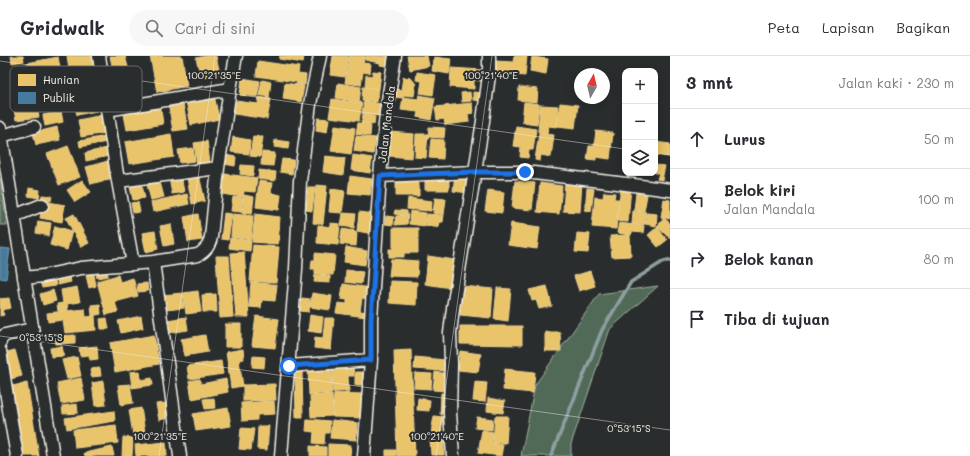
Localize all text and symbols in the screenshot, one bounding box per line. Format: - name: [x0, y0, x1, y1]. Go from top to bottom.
- search box: [129, 10, 409, 46]
- text: Gridwalk: [20, 15, 105, 40]
- icon: search: [143, 17, 165, 39]
- text: Cari di sini: [175, 18, 255, 38]
- text: Peta: [768, 18, 800, 37]
- text: Lapisan: [822, 18, 874, 37]
- text: Bagikan: [896, 18, 950, 37]
- legend: [10, 66, 142, 112]
- text: 100°21'35"E: [187, 68, 241, 82]
- text: 100°21'40"E: [464, 68, 518, 82]
- north arrow: [574, 68, 610, 104]
- map controls: [622, 68, 658, 176]
- button: +: [622, 68, 658, 104]
- text: 3 mnt: [686, 71, 733, 93]
- text: Hunian: [43, 72, 79, 87]
- text: Jalan kaki · 230 m: [839, 74, 954, 91]
- street label: Jalan Mandala: [374, 85, 398, 163]
- text: Publik: [43, 90, 75, 105]
- button: −: [622, 104, 658, 140]
- icon: ahead: [686, 128, 708, 150]
- text: Lurus: [724, 129, 765, 149]
- text: 50 m: [924, 130, 954, 147]
- button: layers: [622, 140, 658, 176]
- route end: [516, 163, 534, 181]
- text: Belok kiri: [724, 180, 796, 200]
- icon: left: [686, 188, 708, 210]
- text: 100 m: [918, 190, 954, 207]
- text: Jalan Mandala: [724, 200, 815, 217]
- icon: right: [686, 248, 708, 270]
- text: Belok kanan: [724, 249, 813, 269]
- text: 80 m: [924, 250, 954, 267]
- icon: arrive: [686, 308, 708, 330]
- text: Tiba di tujuan: [724, 309, 829, 329]
- text: 0°53'15"S: [19, 330, 63, 344]
- route start: [280, 357, 298, 375]
- text: 0°53'15"S: [607, 421, 651, 435]
- text: 100°21'35"E: [133, 429, 187, 443]
- text: 100°21'40"E: [410, 429, 464, 443]

